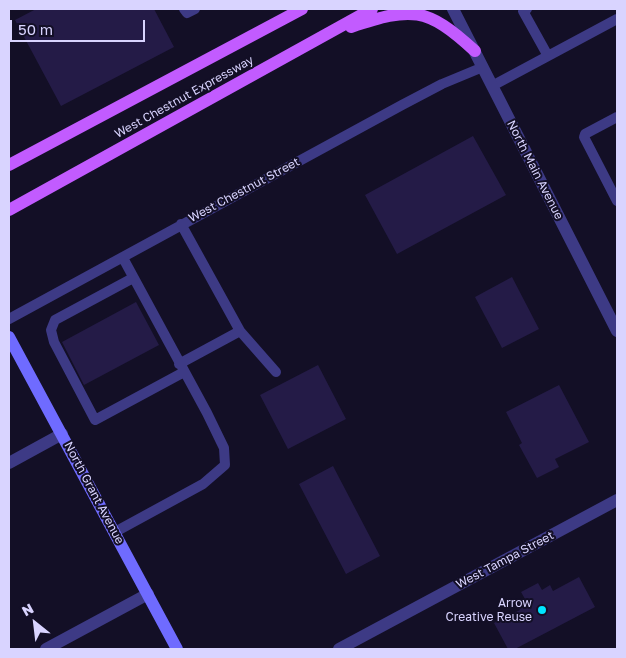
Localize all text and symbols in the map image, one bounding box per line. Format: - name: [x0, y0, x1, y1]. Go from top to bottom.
- scale bar: [12, 10, 148, 42]
- text: 50 m: [18, 20, 53, 38]
- street label: West Chestnut Expressway: [112, 53, 256, 141]
- street label: North Main Avenue: [504, 118, 566, 222]
- street label: West Chestnut Street: [186, 155, 302, 225]
- street label: North Grant Avenue: [61, 439, 127, 547]
- street label: West Tampa Street: [454, 528, 556, 592]
- place label: Arrow Creative Reuse: [446, 596, 532, 624]
- north arrow: [10, 598, 60, 648]
- text: N: [19, 599, 36, 619]
- marker: Arrow Creative Reuse: [536, 604, 548, 616]

